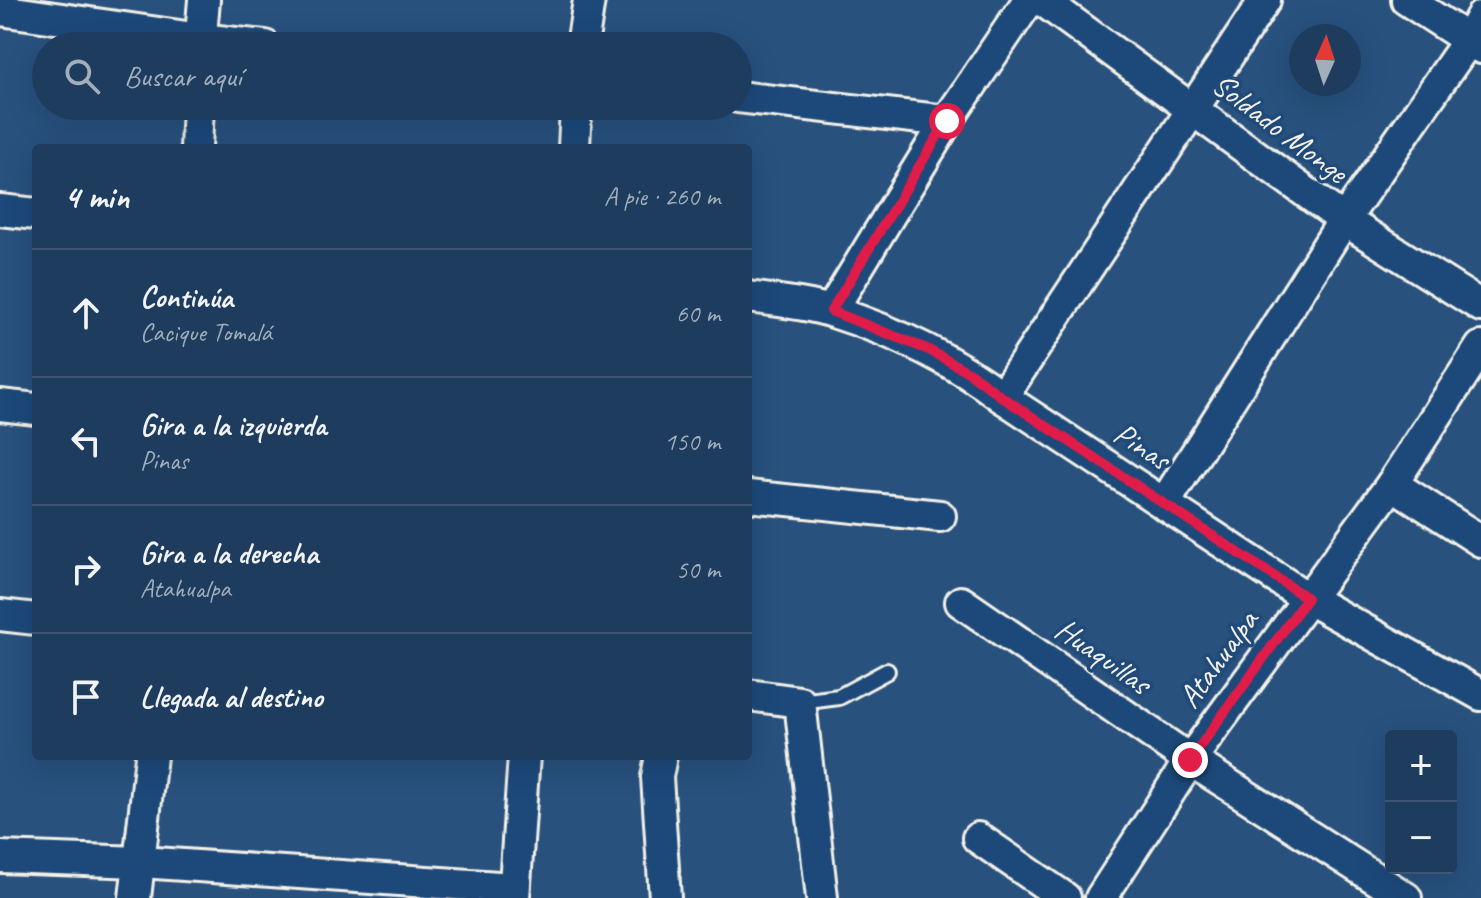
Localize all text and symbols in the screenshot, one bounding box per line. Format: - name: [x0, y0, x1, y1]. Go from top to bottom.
- north arrow: [1289, 24, 1361, 96]
- search box: [32, 32, 752, 120]
- icon: search: [60, 54, 104, 98]
- text: Buscar aquí: [124, 57, 242, 95]
- street label: Soldado Monge: [1204, 64, 1358, 194]
- route start: [929, 103, 965, 139]
- text: 4 min: [64, 175, 129, 218]
- text: A pie · 260 m: [604, 180, 720, 213]
- text: Continúa: [140, 278, 233, 316]
- icon: ahead: [64, 291, 108, 335]
- text: 60 m: [676, 297, 720, 330]
- text: Cacique Tomalá: [140, 316, 272, 349]
- text: Gira a la izquierda: [140, 406, 326, 444]
- street label: Pinas: [1106, 413, 1180, 480]
- icon: left: [64, 419, 108, 463]
- text: 150 m: [664, 425, 720, 458]
- text: Pinas: [140, 444, 188, 477]
- text: Gira a la derecha: [140, 534, 318, 572]
- icon: right: [64, 547, 108, 591]
- text: 50 m: [676, 553, 720, 586]
- text: Atahualpa: [140, 572, 231, 605]
- street label: Atahualpa: [1169, 600, 1269, 716]
- street label: Huaquillas: [1047, 608, 1161, 705]
- icon: arrive: [64, 675, 108, 719]
- text: Llegada al destino: [140, 678, 323, 716]
- map controls: [1385, 730, 1457, 874]
- button: +: [1385, 730, 1457, 802]
- route end: [1172, 742, 1208, 778]
- button: −: [1385, 802, 1457, 874]

